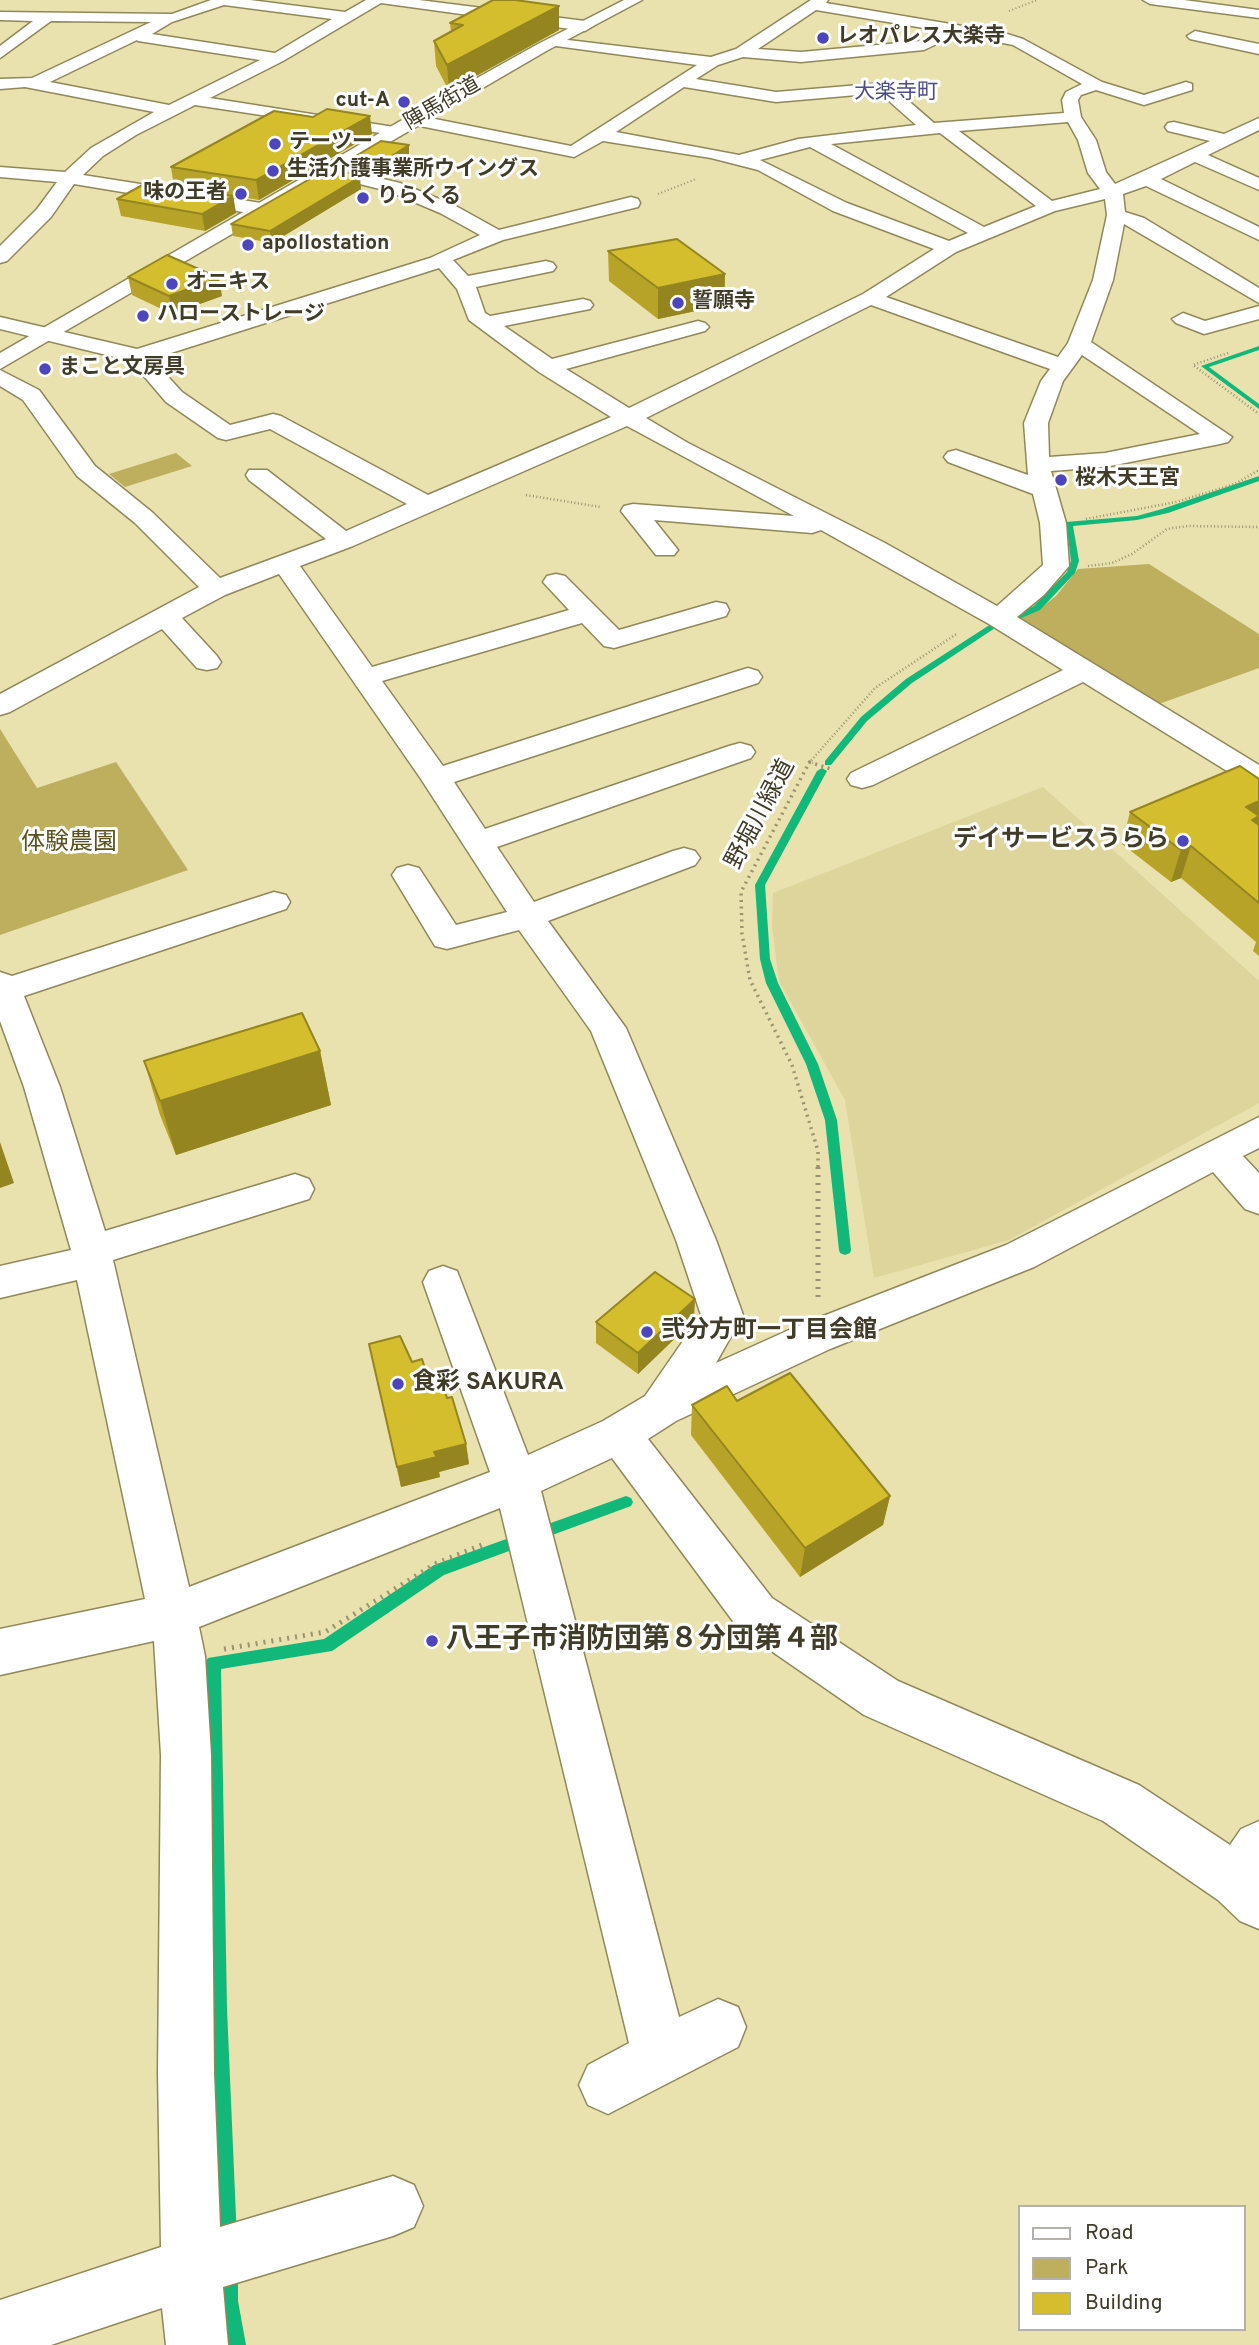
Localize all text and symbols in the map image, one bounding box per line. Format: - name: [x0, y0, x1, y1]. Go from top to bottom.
- place label: レオパレス大楽寺: [837, 25, 1005, 51]
- marker: レオパレス大楽寺: [815, 30, 831, 46]
- street label: 陣馬街道: [400, 73, 486, 137]
- district label: 大楽寺町: [854, 81, 938, 107]
- place label: cut-A: [336, 89, 390, 115]
- marker: cut-A: [396, 94, 412, 110]
- place label: テーツー: [289, 131, 373, 157]
- marker: テーツー: [267, 136, 283, 152]
- place label: 生活介護事業所ウイングス: [287, 158, 539, 184]
- marker: 生活介護事業所ウイングス: [265, 163, 281, 179]
- place label: 味の王者: [143, 181, 227, 207]
- place label: りらくる: [377, 185, 461, 211]
- marker: 味の王者: [233, 186, 249, 202]
- marker: りらくる: [355, 190, 371, 206]
- place label: apollostation: [262, 232, 389, 258]
- marker: apollostation: [240, 237, 256, 253]
- place label: オニキス: [186, 271, 270, 297]
- marker: オニキス: [164, 276, 180, 292]
- place label: 誓願寺: [692, 290, 755, 316]
- marker: 誓願寺: [670, 295, 686, 311]
- place label: ハローストレージ: [157, 303, 325, 329]
- marker: ハローストレージ: [135, 308, 151, 324]
- place label: まこと文房具: [59, 356, 185, 382]
- marker: まこと文房具: [37, 361, 53, 377]
- place label: 桜木天王宮: [1075, 467, 1180, 493]
- marker: 桜木天王宮: [1053, 472, 1069, 488]
- street label: 野堀川緑道: [721, 755, 803, 875]
- place label: デイサービスうらら: [953, 827, 1169, 855]
- park label: 体験農園: [21, 830, 117, 858]
- marker: デイサービスうらら: [1175, 833, 1191, 849]
- place label: 弐分方町一丁目会館: [661, 1318, 877, 1346]
- marker: 弐分方町一丁目会館: [639, 1324, 655, 1340]
- place label: 食彩 SAKURA: [412, 1370, 564, 1398]
- marker: 食彩 SAKURA: [390, 1376, 406, 1392]
- place label: 八王子市消防団第８分団第４部: [446, 1624, 838, 1658]
- marker: 八王子市消防団第８分団第４部: [424, 1633, 440, 1649]
- legend: [1018, 2205, 1245, 2331]
- text: Road: [1085, 2220, 1134, 2247]
- text: Park: [1085, 2255, 1128, 2282]
- text: Building: [1085, 2290, 1163, 2317]

